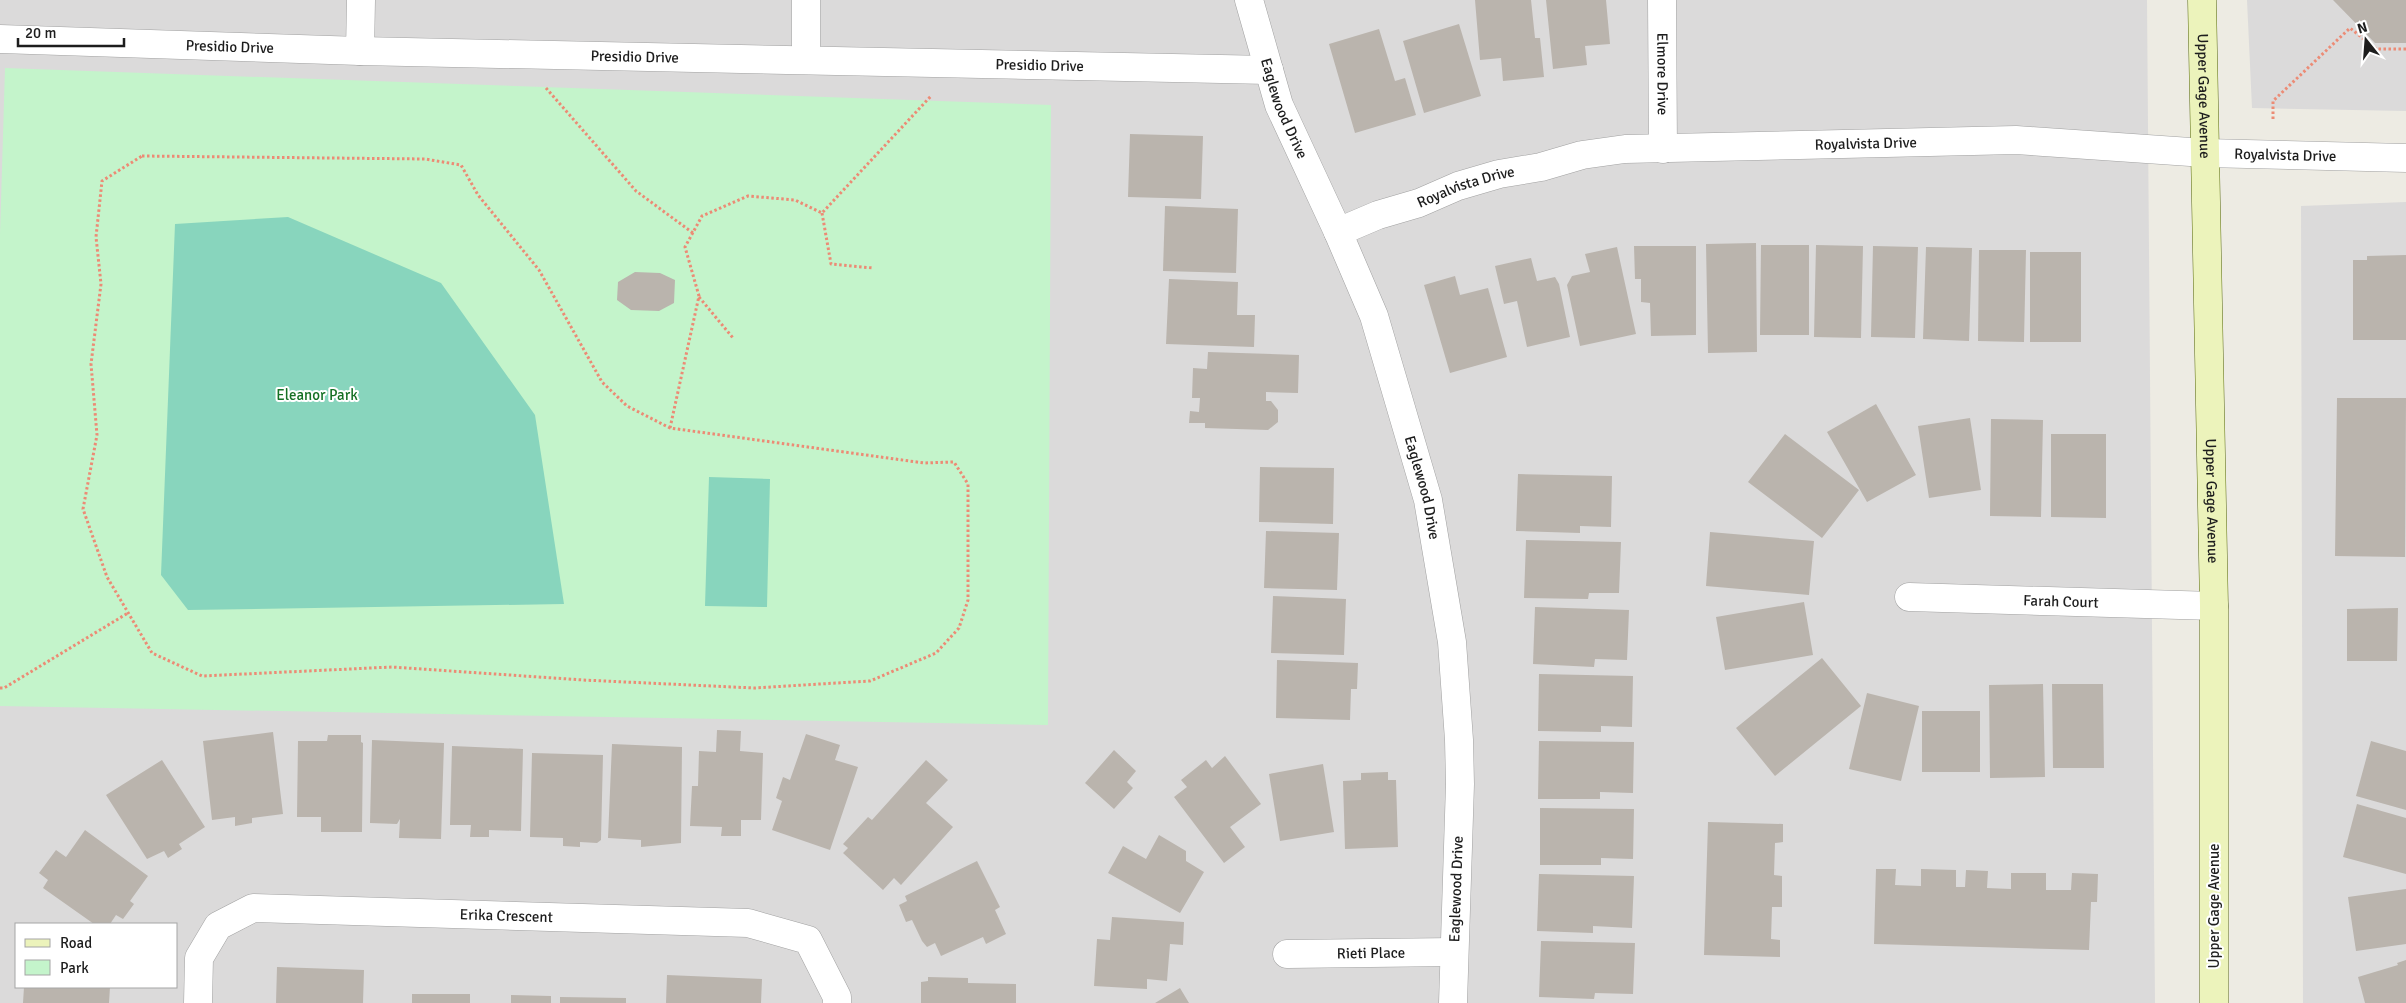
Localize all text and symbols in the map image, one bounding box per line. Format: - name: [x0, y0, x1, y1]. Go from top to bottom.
- scale bar: [18, 15, 124, 47]
- north arrow: [2341, 15, 2391, 65]
- text: N: [2355, 18, 2369, 38]
- text: 20 m: [25, 24, 56, 42]
- street label: Elmore Drive: [1653, 33, 1672, 115]
- street label: Upper Gage Avenue: [2194, 33, 2214, 159]
- street label: Presidio Drive: [185, 36, 274, 57]
- street label: Presidio Drive: [590, 47, 679, 67]
- street label: Presidio Drive: [995, 55, 1084, 75]
- street label: Eaglewood Drive: [1257, 56, 1312, 161]
- street label: Royalvista Drive: [1815, 133, 1917, 154]
- street label: Royalvista Drive: [2234, 145, 2337, 165]
- street label: Royalvista Drive: [1414, 163, 1516, 212]
- park label: Eleanor Park: [276, 386, 358, 404]
- street label: Eaglewood Drive: [1401, 433, 1444, 541]
- street label: Upper Gage Avenue: [2202, 438, 2222, 564]
- street label: Farah Court: [2023, 591, 2099, 612]
- street label: Eaglewood Drive: [1445, 835, 1467, 943]
- street label: Upper Gage Avenue: [2205, 843, 2223, 969]
- street label: Erika Crescent: [459, 905, 553, 926]
- legend: [15, 923, 178, 988]
- text: Road: [60, 934, 92, 952]
- street label: Rieti Place: [1337, 944, 1405, 962]
- text: Park: [60, 959, 89, 977]

